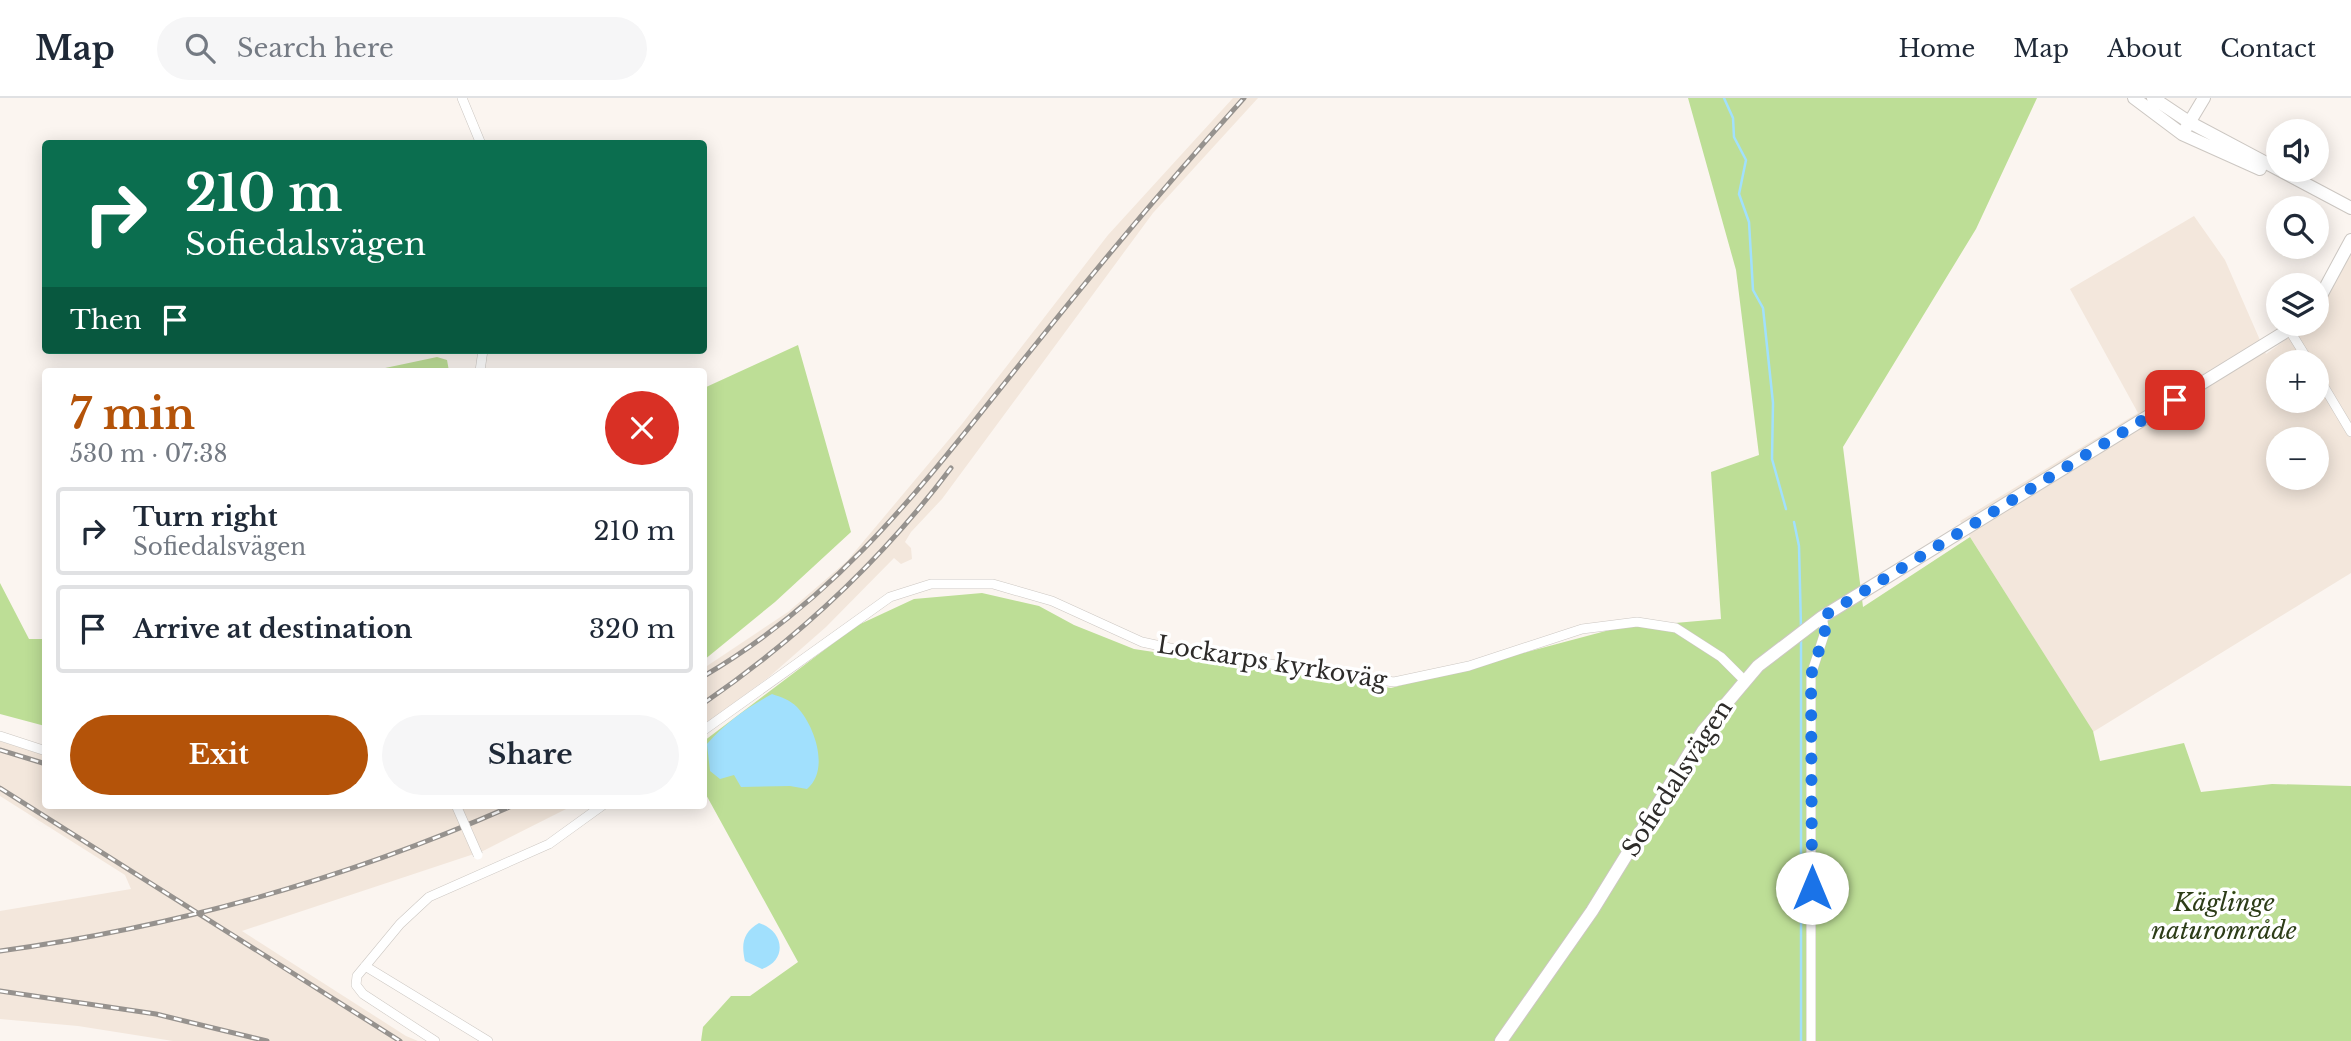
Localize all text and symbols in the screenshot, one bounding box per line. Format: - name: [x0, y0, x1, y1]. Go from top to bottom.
- search box: [157, 17, 647, 80]
- text: Map: [35, 28, 115, 69]
- icon: search: [181, 29, 219, 67]
- text: Search here: [237, 32, 394, 64]
- text: Home: [1899, 34, 1975, 63]
- text: Map: [2013, 34, 2069, 63]
- text: About: [2107, 34, 2182, 63]
- text: Contact: [2220, 34, 2316, 63]
- map controls: [2266, 119, 2329, 490]
- button: sound: [2266, 119, 2329, 182]
- text: 210 m: [185, 163, 343, 224]
- icon: right: [70, 168, 161, 259]
- button: search: [2266, 196, 2329, 259]
- text: Sofiedalsvägen: [185, 224, 426, 264]
- button: layers: [2266, 273, 2329, 336]
- icon: arrive: [156, 301, 194, 339]
- text: Then: [70, 304, 142, 336]
- button: +: [2266, 350, 2329, 413]
- pin: [2145, 370, 2205, 430]
- icon: arrive: [2156, 381, 2194, 419]
- text: 7 min: [70, 388, 195, 440]
- button: close: [605, 391, 679, 465]
- button: −: [2266, 427, 2329, 490]
- text: 530 m · 07:38: [70, 440, 227, 468]
- text: Turn right: [133, 501, 278, 533]
- icon: right: [74, 512, 112, 550]
- text: 210 m: [593, 515, 675, 547]
- text: Sofiedalsvägen: [133, 533, 306, 561]
- icon: arrive: [74, 610, 112, 648]
- text: Arrive at destination: [133, 613, 413, 645]
- text: 320 m: [589, 613, 675, 645]
- street label: Lockarps kyrkoväg: [1155, 630, 1390, 695]
- street label: Sofiedalsvägen: [1616, 694, 1738, 862]
- button: Exit: [70, 715, 368, 795]
- button: Share: [382, 715, 679, 795]
- position arrow: [1775, 851, 1849, 925]
- park label: Käglinge naturområde: [2151, 888, 2297, 945]

